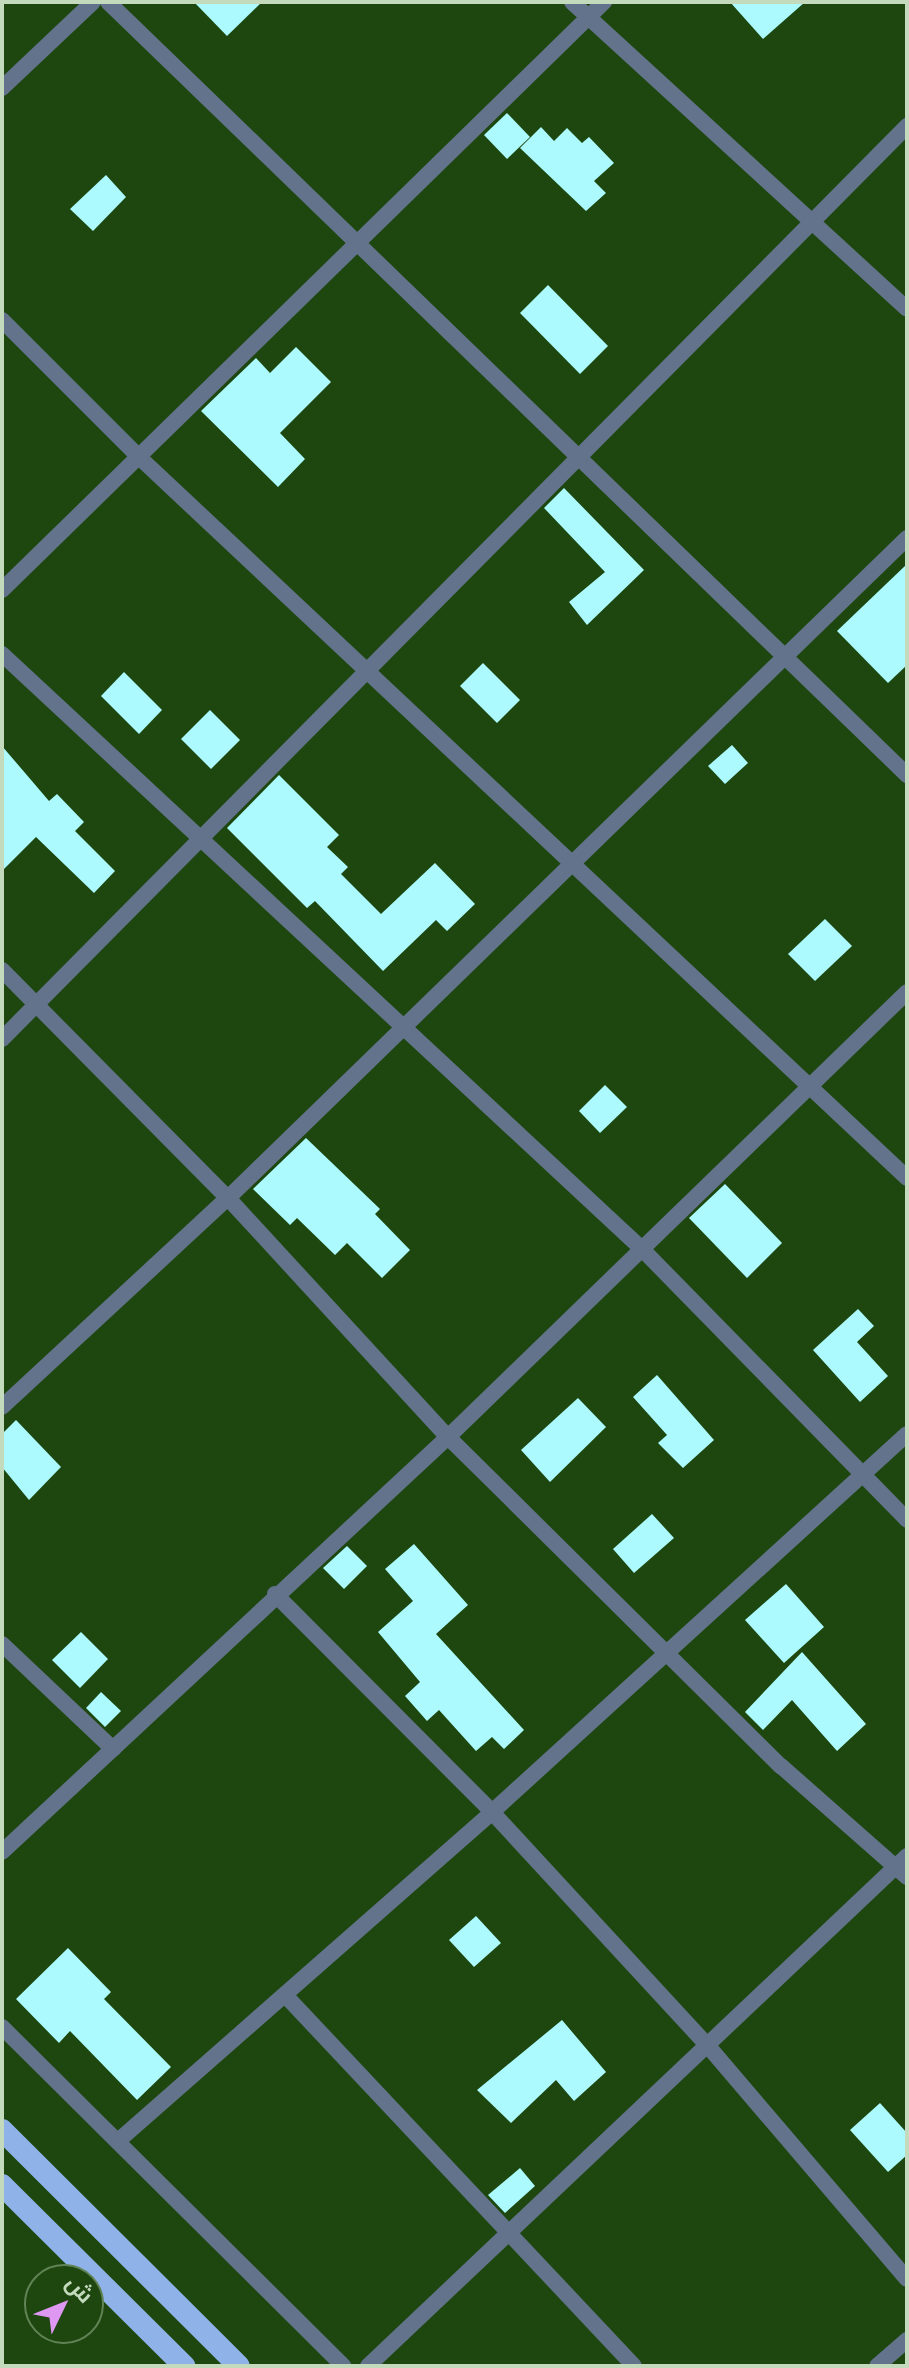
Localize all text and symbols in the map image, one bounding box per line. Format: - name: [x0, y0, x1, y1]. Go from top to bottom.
- north arrow: [24, 2264, 104, 2344]
- text: ش: [60, 2269, 100, 2309]

